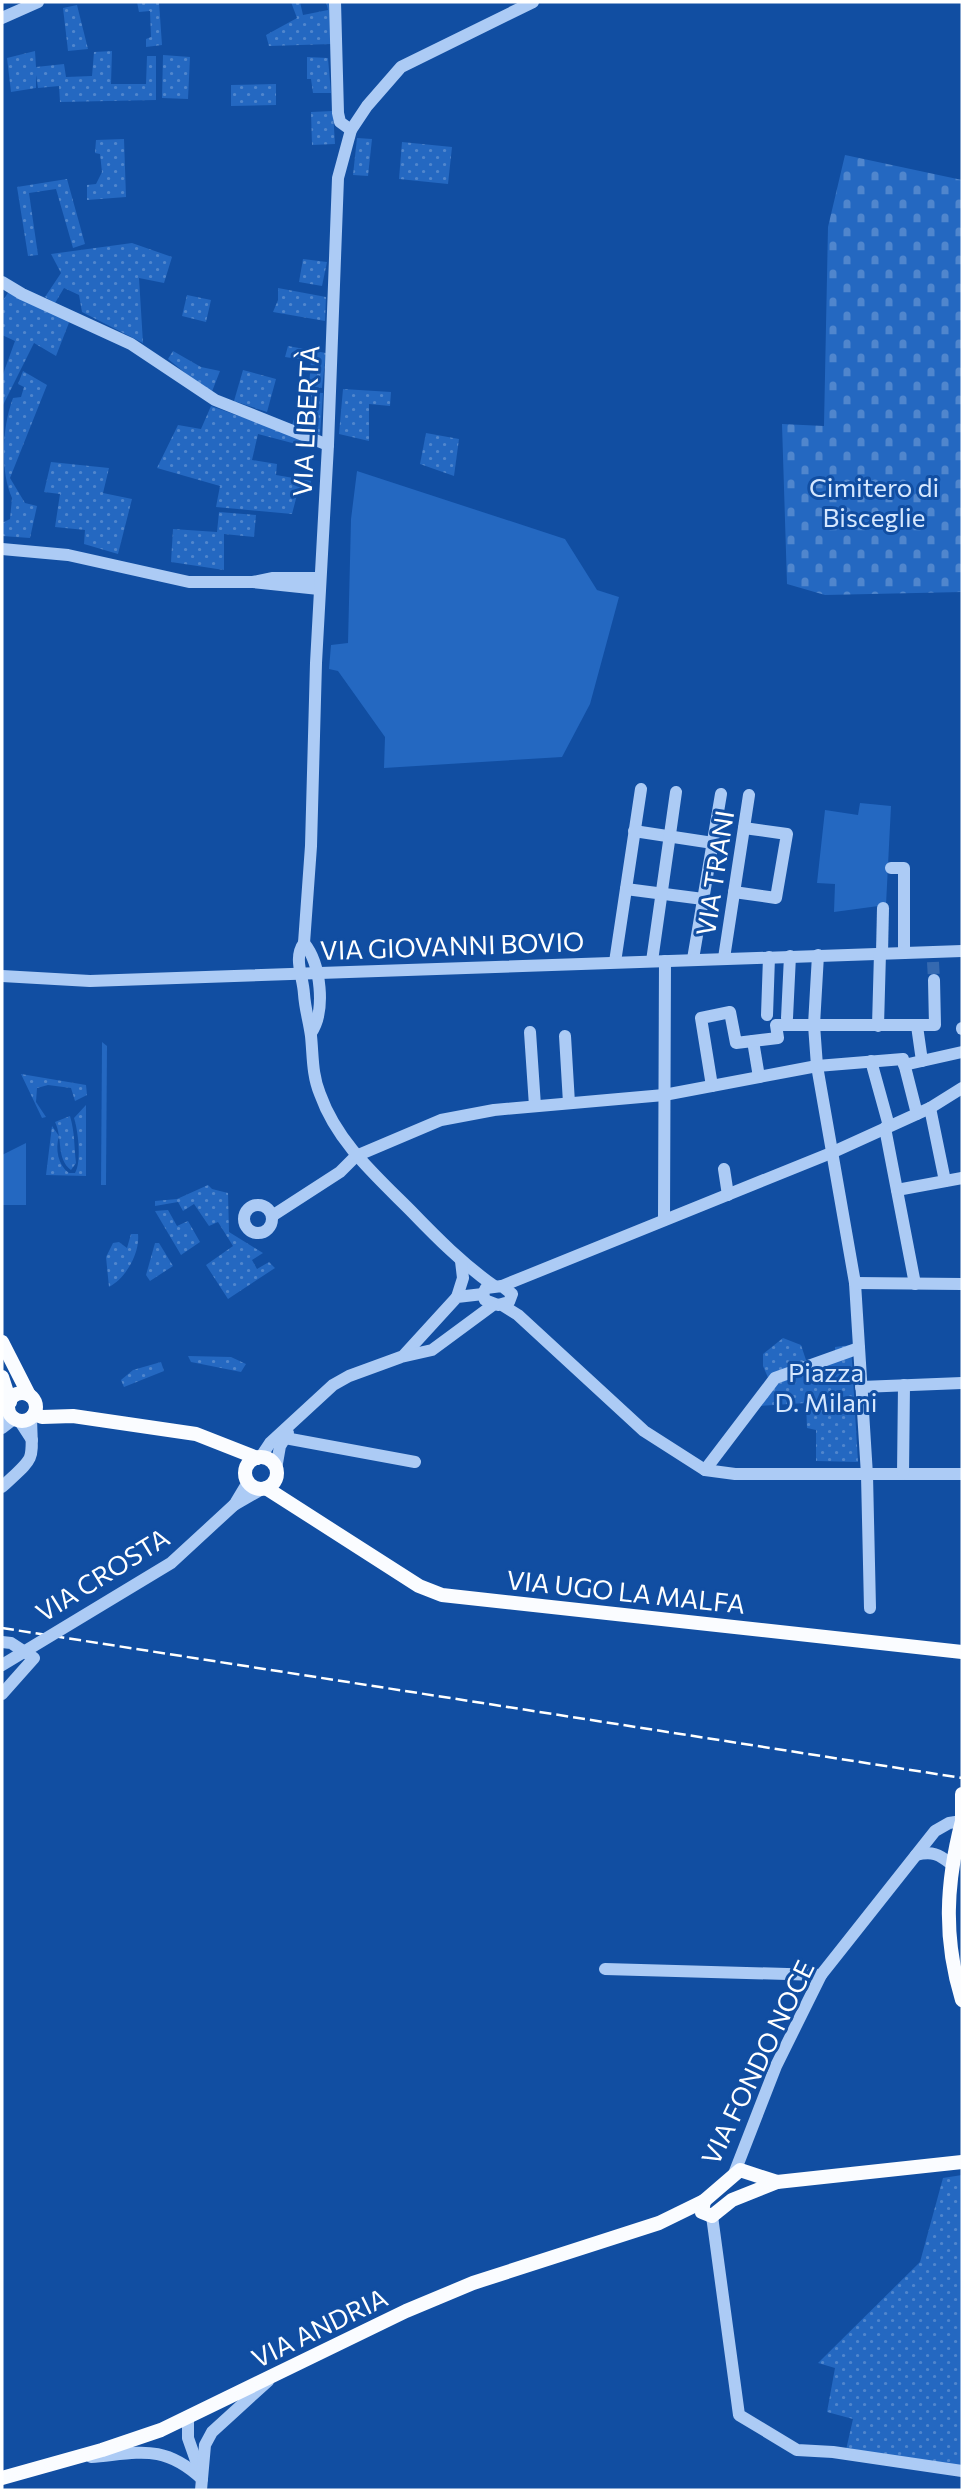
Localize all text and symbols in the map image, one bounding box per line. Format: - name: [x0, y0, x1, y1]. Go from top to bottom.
- street label: VIA LIBERTÀ: [286, 344, 324, 498]
- park label: Cimitero di Bisceglie: [809, 471, 939, 532]
- street label: VIA TRANI: [689, 808, 739, 938]
- street label: VIA GIOVANNI BOVIO: [319, 925, 585, 965]
- park label: Piazza D. Milani: [775, 1356, 877, 1417]
- street label: VIA CROSTA: [30, 1521, 174, 1627]
- street label: VIA UGO LA MALFA: [505, 1563, 747, 1619]
- street label: VIA FONDO NOCE: [694, 1955, 820, 2169]
- street label: VIA ANDRIA: [246, 2281, 392, 2373]

